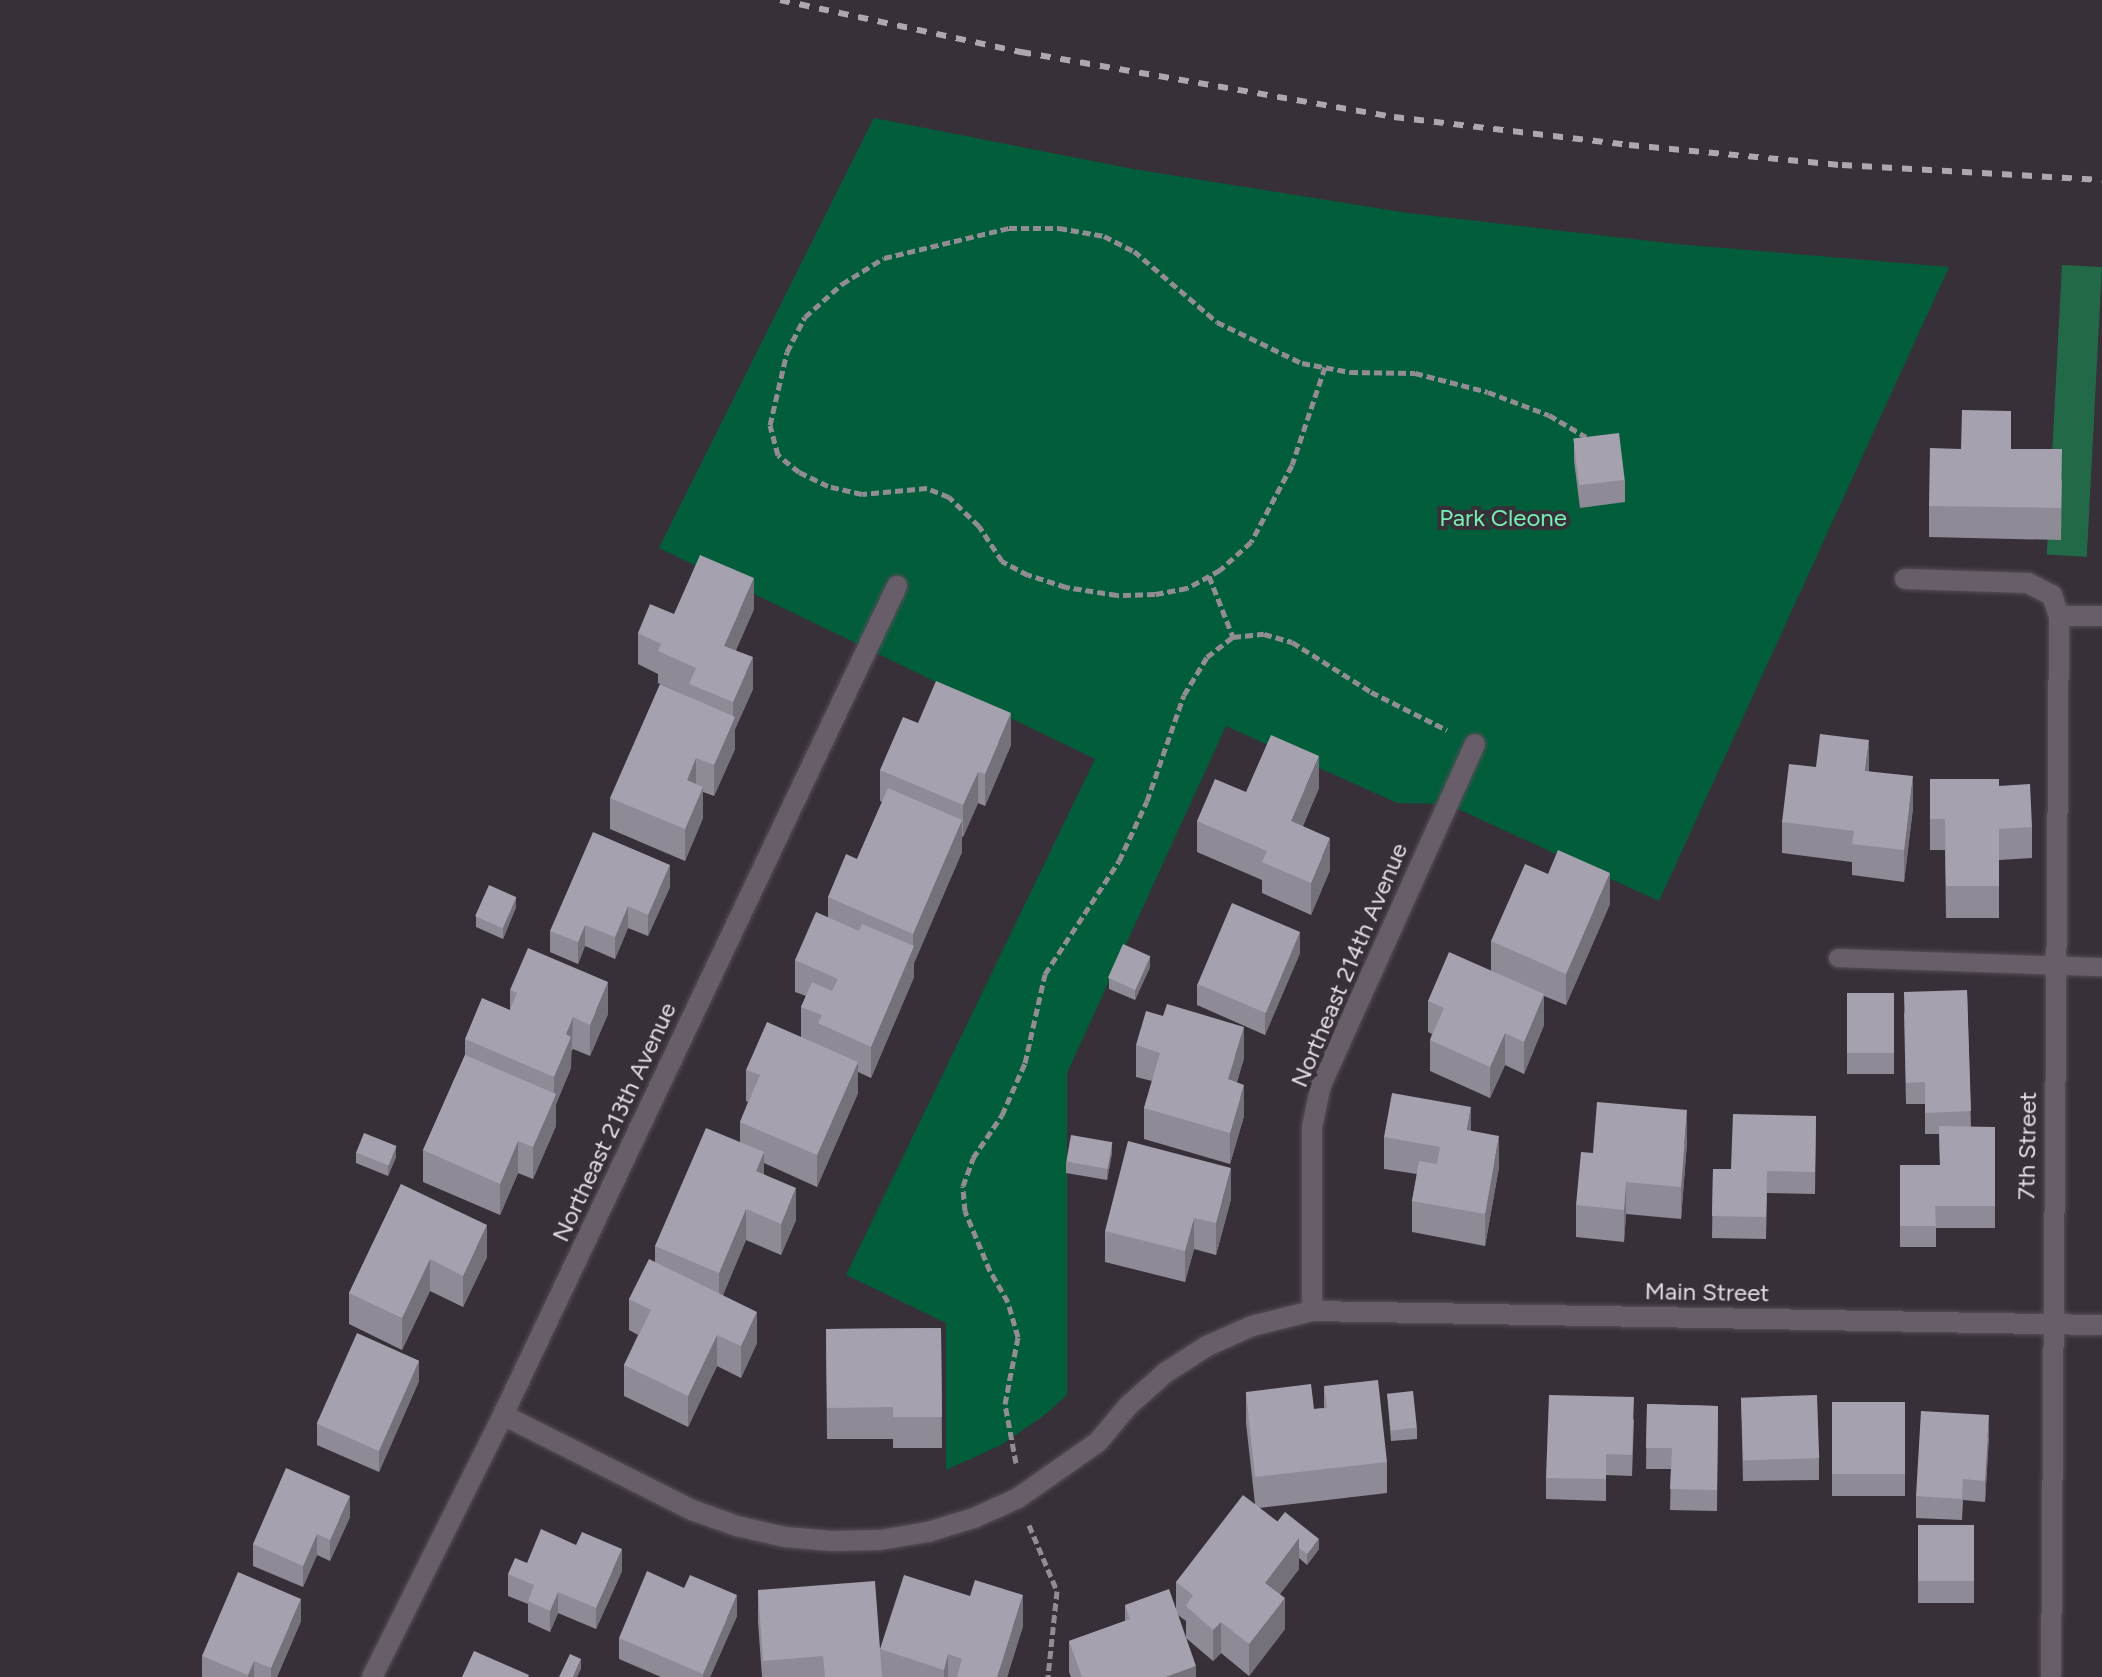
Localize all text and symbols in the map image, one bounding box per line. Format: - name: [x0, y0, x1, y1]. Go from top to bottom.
- park label: Park Cleone: [1439, 504, 1567, 532]
- street label: Northeast 214th Avenue: [1284, 839, 1414, 1091]
- street label: Northeast 213th Avenue: [546, 998, 682, 1246]
- street label: 7th Street: [2012, 1092, 2042, 1200]
- street label: Main Street: [1644, 1277, 1770, 1307]

